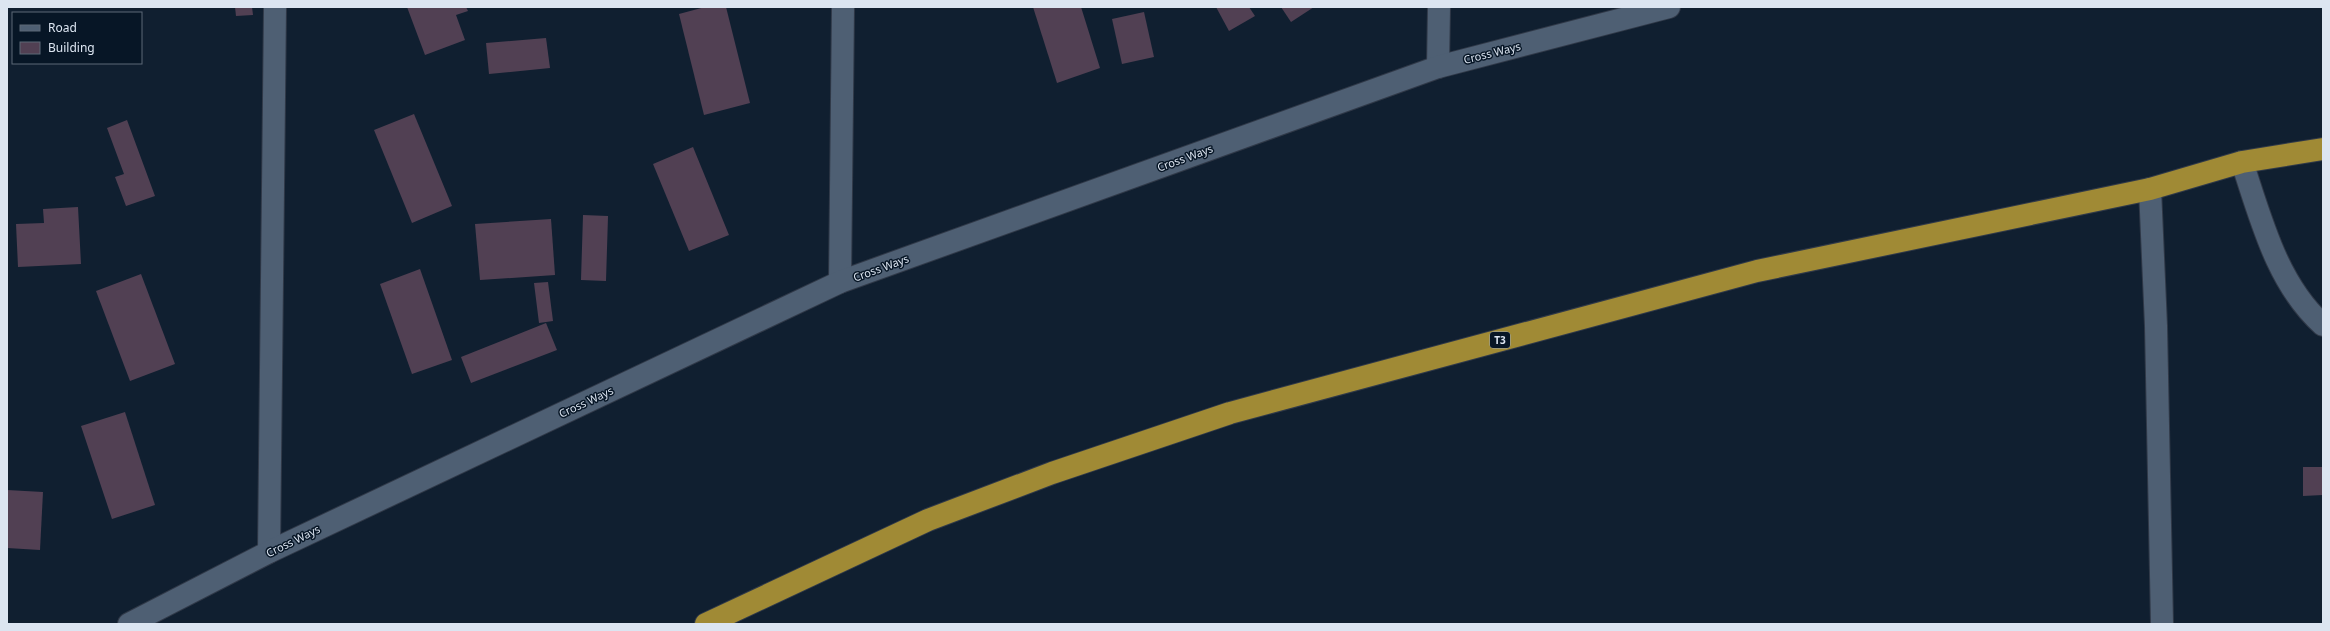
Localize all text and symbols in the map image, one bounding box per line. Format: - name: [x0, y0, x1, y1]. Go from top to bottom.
- legend: [12, 12, 142, 64]
- text: Road: [48, 19, 77, 36]
- street label: Cross Ways: [1462, 38, 1522, 67]
- text: Building: [48, 39, 95, 56]
- street label: Cross Ways: [1155, 140, 1215, 175]
- street label: Cross Ways: [851, 250, 911, 285]
- road number: T3: [1490, 332, 1510, 348]
- street label: Cross Ways: [556, 382, 615, 421]
- street label: Cross Ways: [263, 521, 322, 560]

